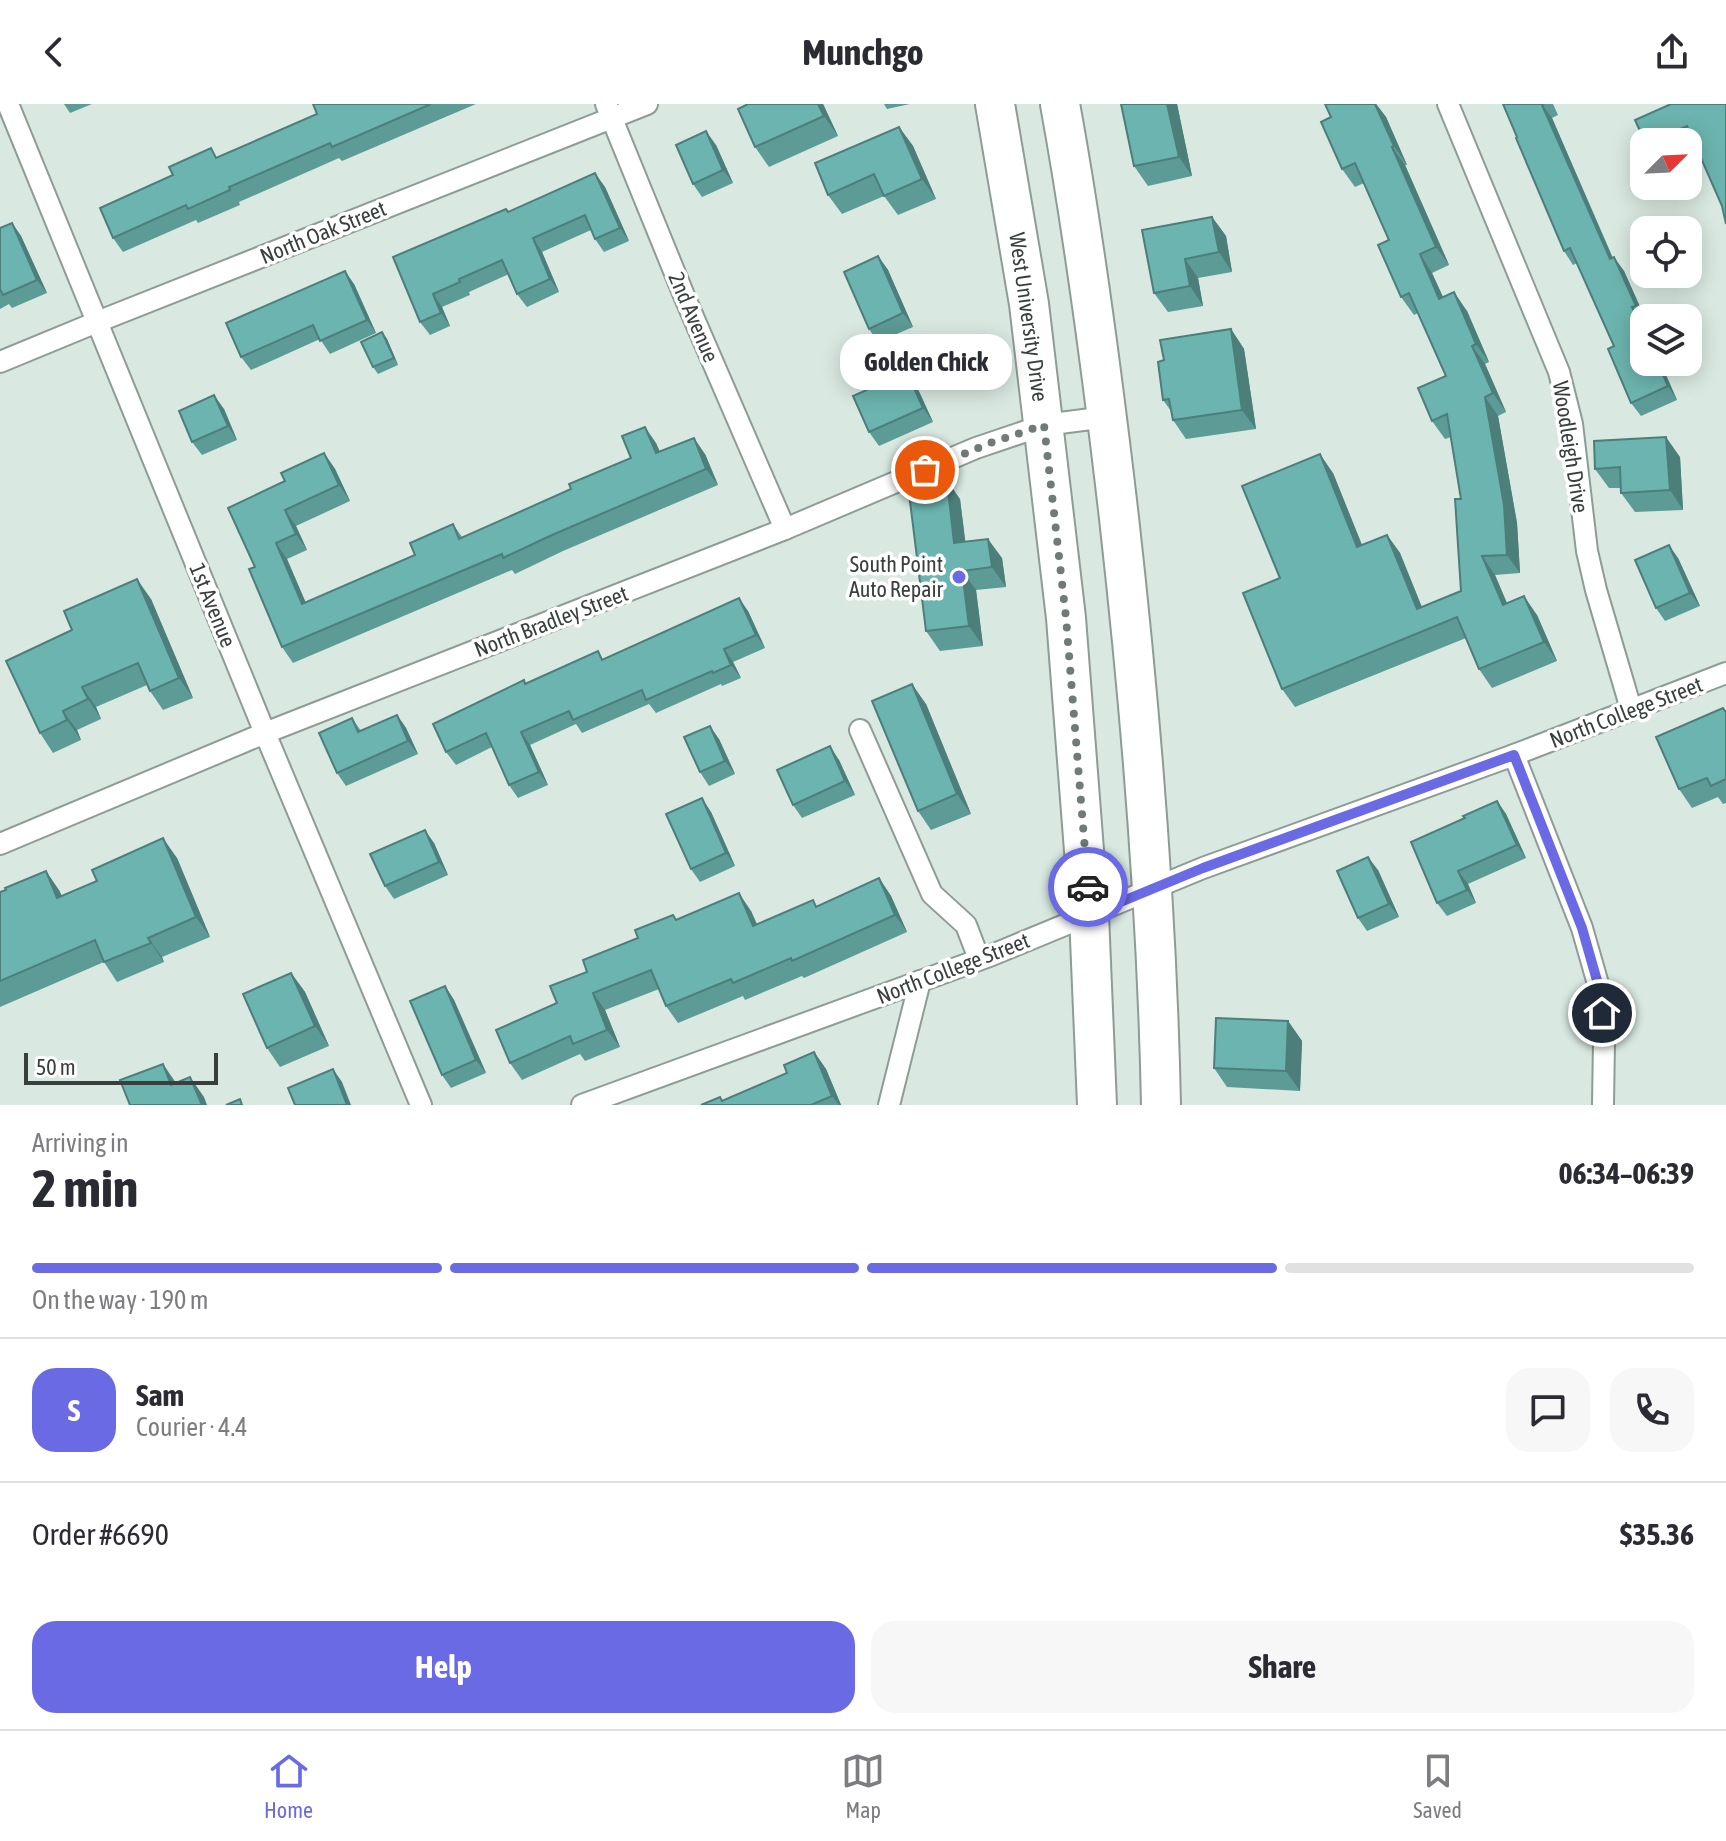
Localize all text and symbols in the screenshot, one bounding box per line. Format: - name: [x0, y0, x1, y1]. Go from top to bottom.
- icon: back: [32, 30, 76, 74]
- icon: share: [1650, 30, 1694, 74]
- text: Munchgo: [802, 31, 924, 73]
- north arrow: [1630, 128, 1702, 200]
- map controls: [1630, 128, 1702, 376]
- street label: North Oak Street: [256, 195, 390, 269]
- button: locate: [1630, 216, 1702, 288]
- street label: West University Drive: [1004, 231, 1054, 403]
- street label: 2nd Avenue: [663, 268, 725, 366]
- button: layers: [1630, 304, 1702, 376]
- callout: Golden Chick: [839, 334, 1011, 390]
- text: Golden Chick: [864, 347, 988, 377]
- street label: Woodleigh Drive: [1548, 379, 1594, 515]
- pin: [891, 436, 959, 504]
- icon: bag: [903, 448, 947, 492]
- place label: South Point Auto Repair: [849, 551, 944, 602]
- street label: 1st Avenue: [184, 559, 242, 651]
- marker: South Point Auto Repair: [950, 568, 968, 586]
- street label: North Bradley Street: [470, 580, 632, 662]
- street label: North College Street: [1546, 671, 1706, 753]
- courier: [1048, 847, 1128, 927]
- icon: car: [1066, 865, 1110, 909]
- street label: North College Street: [873, 927, 1033, 1009]
- pin: [1568, 979, 1636, 1047]
- icon: home: [1580, 991, 1624, 1035]
- scale bar: [24, 1049, 218, 1085]
- text: 50 m: [36, 1054, 76, 1080]
- text: Arriving in: [32, 1128, 129, 1158]
- text: 06:34–06:39: [1559, 1156, 1694, 1190]
- text: 2 min: [32, 1158, 138, 1218]
- text: On the way · 190 m: [32, 1285, 209, 1315]
- button: chat: [1506, 1368, 1590, 1452]
- button: phone: [1610, 1368, 1694, 1452]
- text: Sam: [136, 1378, 184, 1412]
- text: S: [68, 1393, 80, 1427]
- text: Courier · 4.4: [136, 1412, 247, 1442]
- text: Order #6690: [32, 1517, 169, 1551]
- text: $35.36: [1620, 1517, 1694, 1551]
- button: Help: [32, 1621, 855, 1713]
- button: Share: [871, 1621, 1694, 1713]
- tab: Home: [264, 1749, 313, 1823]
- tab: Map: [841, 1749, 885, 1823]
- tab: Saved: [1413, 1749, 1462, 1823]

